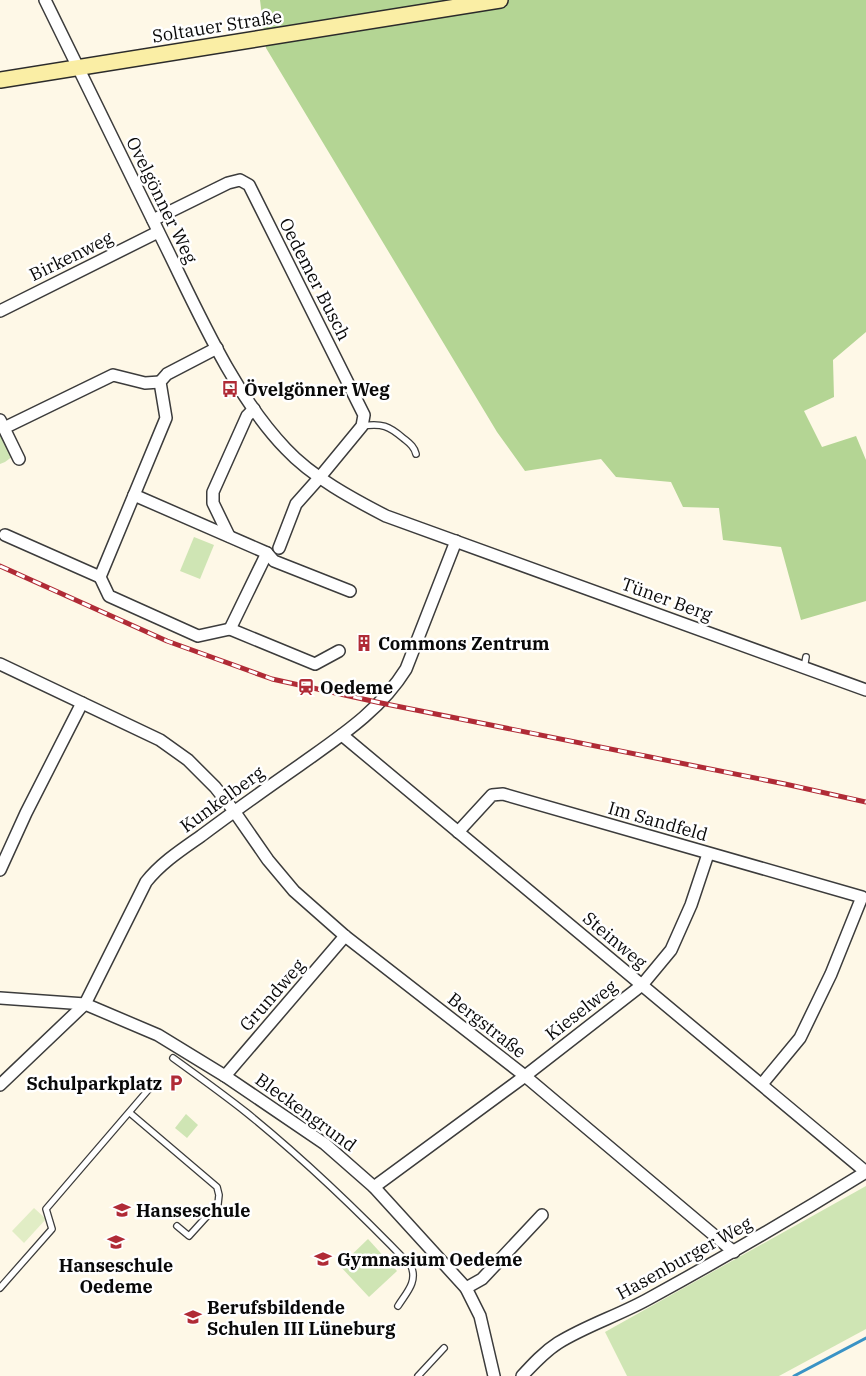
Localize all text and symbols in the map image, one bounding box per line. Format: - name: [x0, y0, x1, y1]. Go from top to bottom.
- street label: Soltauer Straße: [150, 4, 284, 48]
- street label: Ovelgönner Weg: [121, 133, 203, 267]
- street label: Oedemer Busch: [274, 214, 356, 344]
- street label: Birkenweg: [25, 226, 117, 286]
- place label: Övelgönner Weg: [244, 378, 390, 401]
- bus stop icon: Övelgönner Weg: [220, 379, 240, 399]
- street label: Tüner Berg: [618, 572, 716, 626]
- place label: Commons Zentrum: [378, 632, 550, 655]
- building icon: Commons Zentrum: [354, 633, 374, 653]
- place label: Oedeme: [320, 676, 393, 699]
- station icon: Oedeme: [296, 677, 316, 697]
- street label: Kunkelberg: [175, 761, 269, 837]
- street label: Im Sandfeld: [606, 796, 710, 846]
- street label: Steinweg: [578, 906, 652, 974]
- street label: Grundweg: [234, 954, 310, 1036]
- street label: Kieselweg: [540, 975, 622, 1045]
- street label: Bergstraße: [443, 987, 531, 1063]
- street label: Bleckengrund: [251, 1068, 361, 1156]
- place label: Schulparkplatz: [26, 1072, 162, 1095]
- parking icon: Schulparkplatz: [166, 1073, 186, 1093]
- place label: Hanseschule: [136, 1199, 250, 1222]
- school or university icon: Hanseschule: [112, 1200, 132, 1220]
- street label: Hasenburger Weg: [612, 1211, 756, 1305]
- school or university icon: Hanseschule Oedeme: [106, 1232, 126, 1252]
- place label: Gymnasium Oedeme: [337, 1248, 523, 1271]
- school or university icon: Gymnasium Oedeme: [313, 1249, 333, 1269]
- place label: Hanseschule Oedeme: [59, 1254, 173, 1298]
- place label: Berufsbildende Schulen III Lüneburg: [207, 1296, 396, 1340]
- school or university icon: Berufsbildende Schulen III Lüneburg: [183, 1307, 203, 1327]

